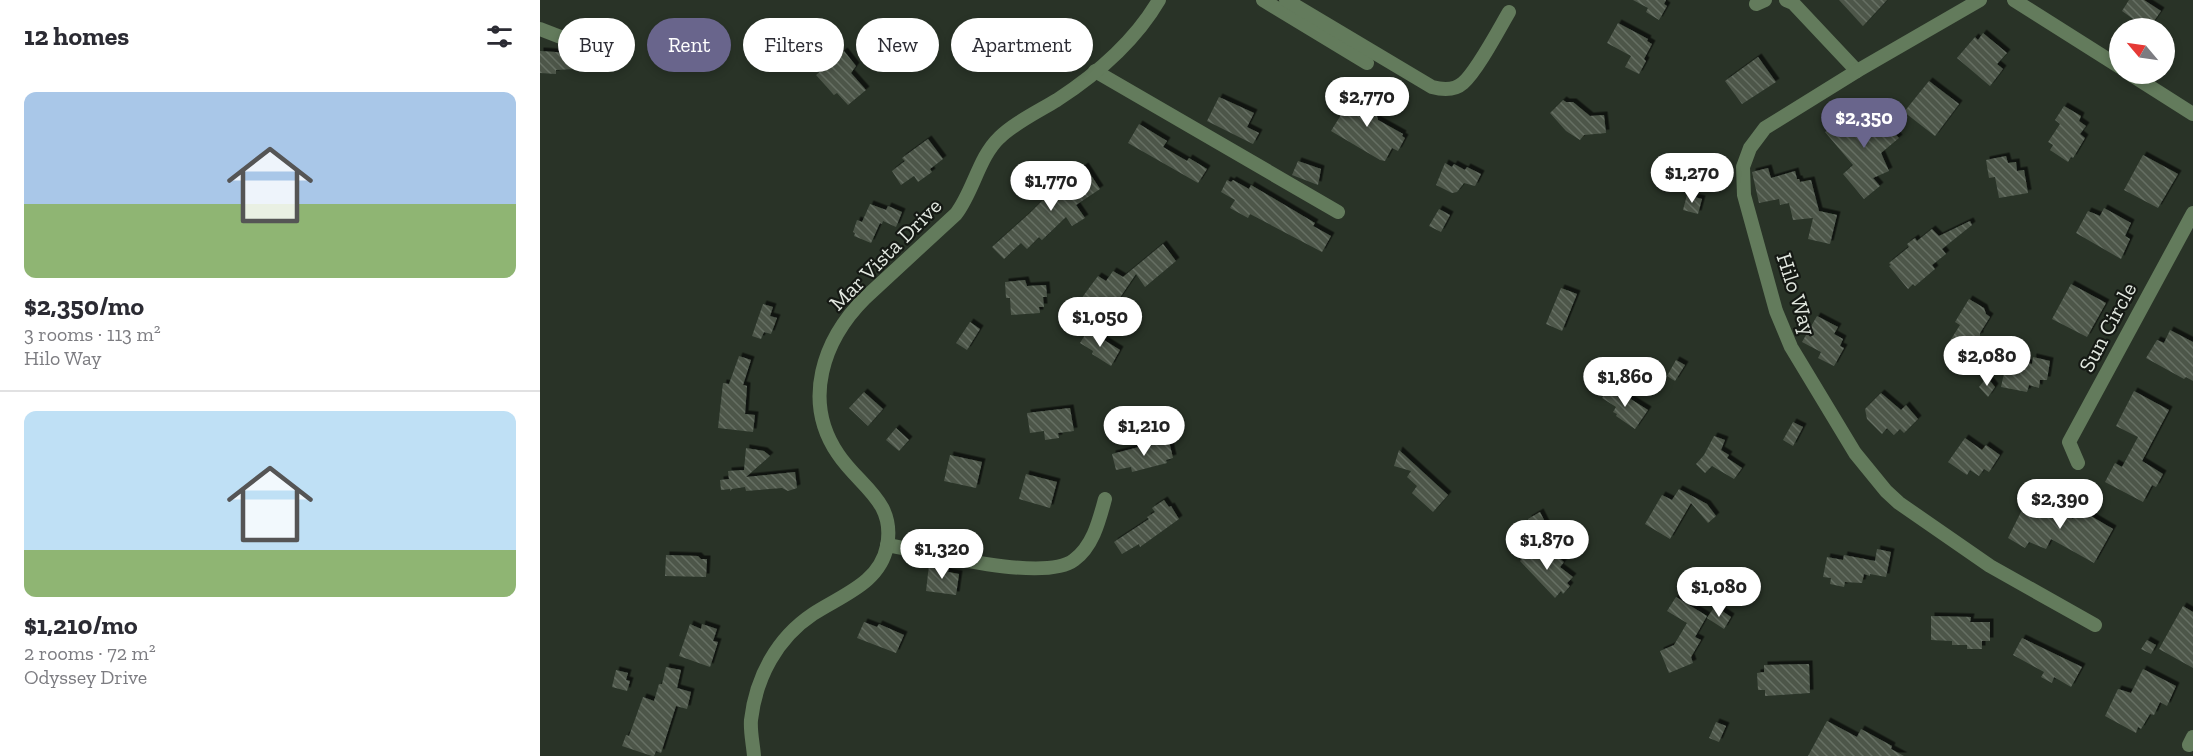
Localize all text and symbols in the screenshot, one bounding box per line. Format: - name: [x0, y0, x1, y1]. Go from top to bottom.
- chip: Buy: [558, 18, 635, 72]
- chip: Rent: [647, 18, 731, 72]
- chip: Filters: [743, 18, 844, 72]
- chip: New: [856, 18, 939, 72]
- chip: Apartment: [951, 18, 1093, 72]
- north arrow: [2109, 18, 2175, 84]
- map controls: [2109, 18, 2175, 84]
- text: 12 homes: [24, 20, 129, 52]
- icon: filters: [483, 20, 516, 53]
- pin: $2,770: [1318, 77, 1416, 128]
- text: $2,770: [1339, 84, 1395, 108]
- pin: $2,350: [1815, 98, 1913, 149]
- text: $2,350: [1835, 105, 1893, 129]
- icon: home: [216, 131, 324, 239]
- pin: $1,270: [1643, 153, 1741, 204]
- text: $1,270: [1665, 160, 1719, 184]
- pin: $1,770: [1002, 161, 1100, 212]
- text: $1,770: [1024, 168, 1078, 192]
- street label: Mar Vista Drive: [823, 192, 947, 316]
- street label: Hilo Way: [1771, 249, 1823, 340]
- street label: Sun Circle: [2073, 278, 2142, 377]
- text: $2,350/mo: [24, 290, 144, 322]
- pin: $1,050: [1051, 297, 1149, 348]
- text: $1,050: [1072, 304, 1128, 328]
- text: 3 rooms · 113 m²: [24, 322, 161, 346]
- pin: $2,080: [1938, 336, 2036, 387]
- text: $2,080: [1958, 343, 2016, 367]
- text: Hilo Way: [24, 346, 101, 370]
- pin: $1,860: [1576, 357, 1674, 408]
- text: $1,860: [1597, 364, 1653, 388]
- pin: $1,210: [1095, 406, 1193, 457]
- text: $1,210: [1118, 413, 1170, 437]
- icon: home: [216, 450, 324, 558]
- pin: $2,390: [2011, 479, 2109, 530]
- text: $2,390: [2031, 486, 2089, 510]
- pin: $1,870: [1498, 520, 1596, 571]
- text: $1,870: [1520, 527, 1574, 551]
- pin: $1,320: [893, 529, 991, 580]
- text: $1,320: [914, 536, 970, 560]
- pin: $1,080: [1670, 567, 1768, 618]
- text: $1,080: [1691, 574, 1747, 598]
- text: $1,210/mo: [24, 609, 138, 641]
- text: 2 rooms · 72 m²: [24, 641, 156, 665]
- text: Odyssey Drive: [24, 665, 147, 689]

